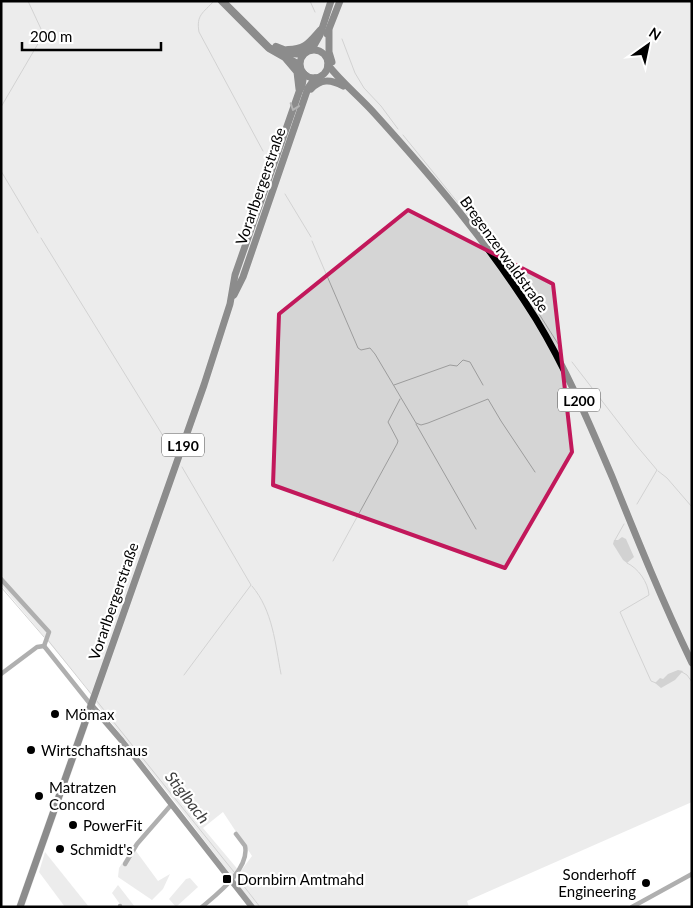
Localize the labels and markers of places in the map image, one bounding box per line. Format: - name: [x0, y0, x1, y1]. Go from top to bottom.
- place label: Mömax: [65, 705, 115, 723]
- marker: Mömax: [49, 708, 61, 720]
- place label: Wirtschaftshaus: [41, 741, 148, 759]
- marker: Wirtschaftshaus: [25, 744, 37, 756]
- place label: Matratzen Concord: [49, 778, 116, 813]
- marker: Matratzen Concord: [33, 790, 45, 802]
- place label: PowerFit: [83, 816, 143, 834]
- marker: PowerFit: [67, 819, 79, 831]
- place label: Schmidt's: [70, 840, 133, 858]
- marker: Schmidt's: [54, 843, 66, 855]
- place label: Sonderhoff Engineering: [558, 865, 636, 900]
- place label: Dornbirn Amtmahd: [237, 870, 364, 888]
- marker: Dornbirn Amtmahd: [221, 873, 233, 885]
- marker: Sonderhoff Engineering: [640, 877, 652, 889]

